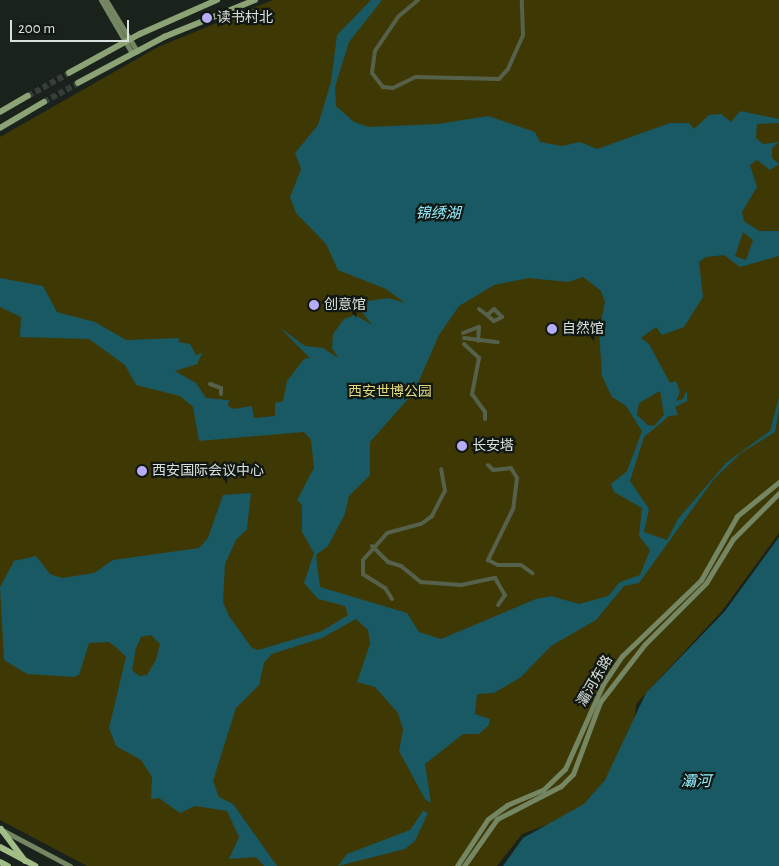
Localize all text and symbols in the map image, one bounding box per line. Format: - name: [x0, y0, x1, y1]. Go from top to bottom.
- scale bar: [12, 10, 131, 42]
- place label: 读书村北: [217, 10, 273, 26]
- marker: 读书村北: [201, 12, 213, 24]
- text: 200 m: [18, 21, 55, 36]
- water label: 锦绣湖: [416, 205, 460, 223]
- place label: 创意馆: [324, 297, 366, 313]
- marker: 创意馆: [308, 299, 320, 311]
- place label: 自然馆: [562, 321, 604, 337]
- marker: 自然馆: [546, 323, 558, 335]
- park label: 西安世博公园: [348, 384, 432, 400]
- place label: 长安塔: [472, 438, 514, 454]
- marker: 长安塔: [456, 440, 468, 452]
- place label: 西安国际会议中心: [152, 463, 264, 479]
- marker: 西安国际会议中心: [136, 465, 148, 477]
- street label: 灞河东路: [574, 653, 616, 709]
- water label: 灞河: [681, 773, 711, 791]

